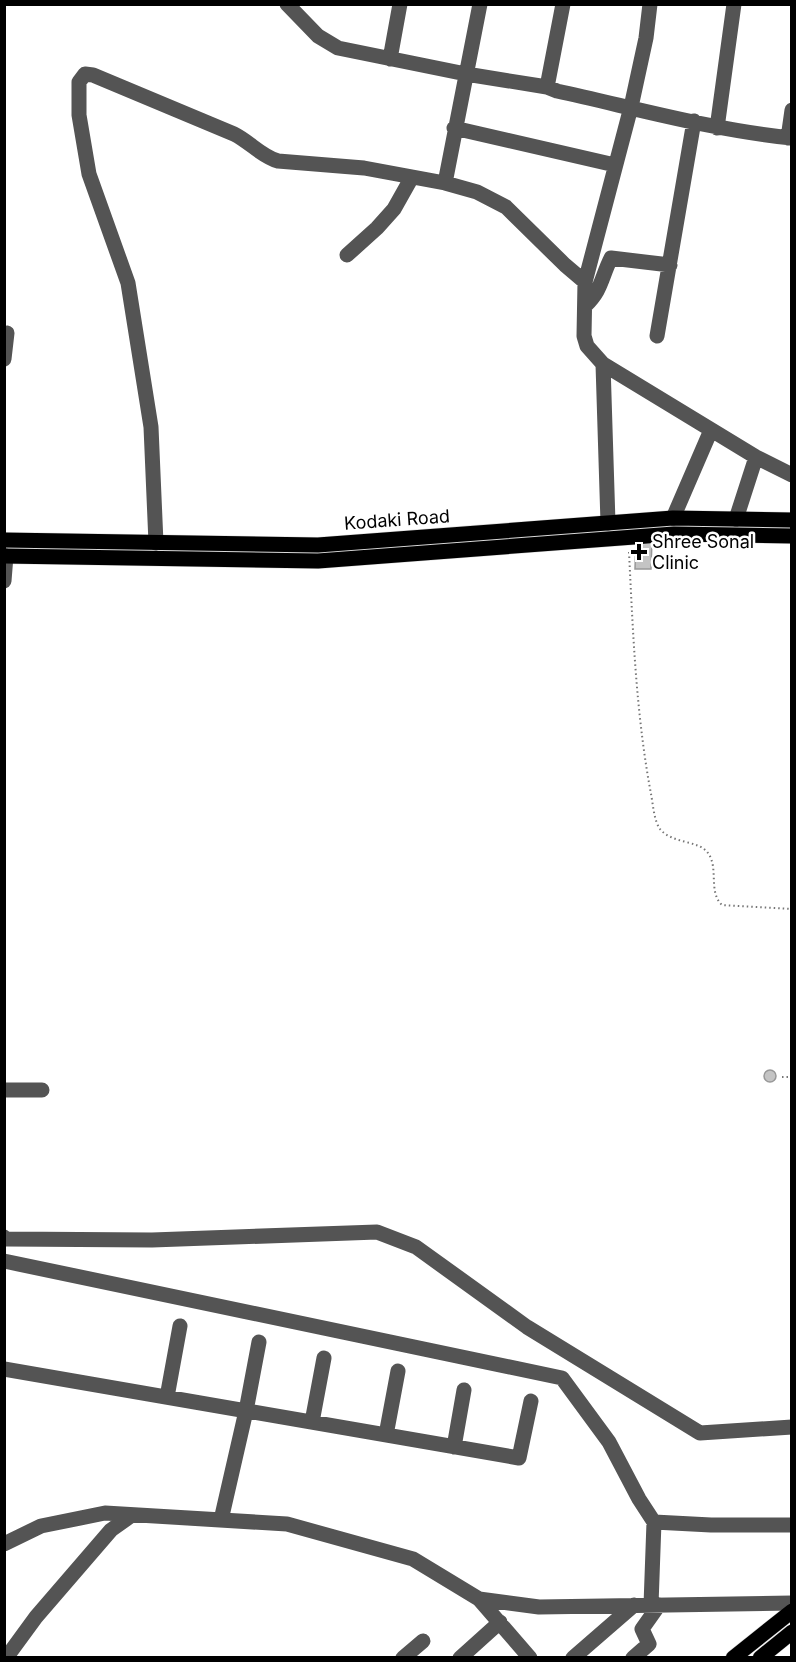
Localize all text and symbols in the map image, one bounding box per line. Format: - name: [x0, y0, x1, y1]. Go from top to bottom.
- street label: Kodaki Road: [343, 505, 451, 534]
- place label: Shree Sonal Clinic: [652, 531, 754, 573]
- marker: Shree Sonal Clinic: [630, 543, 648, 561]

